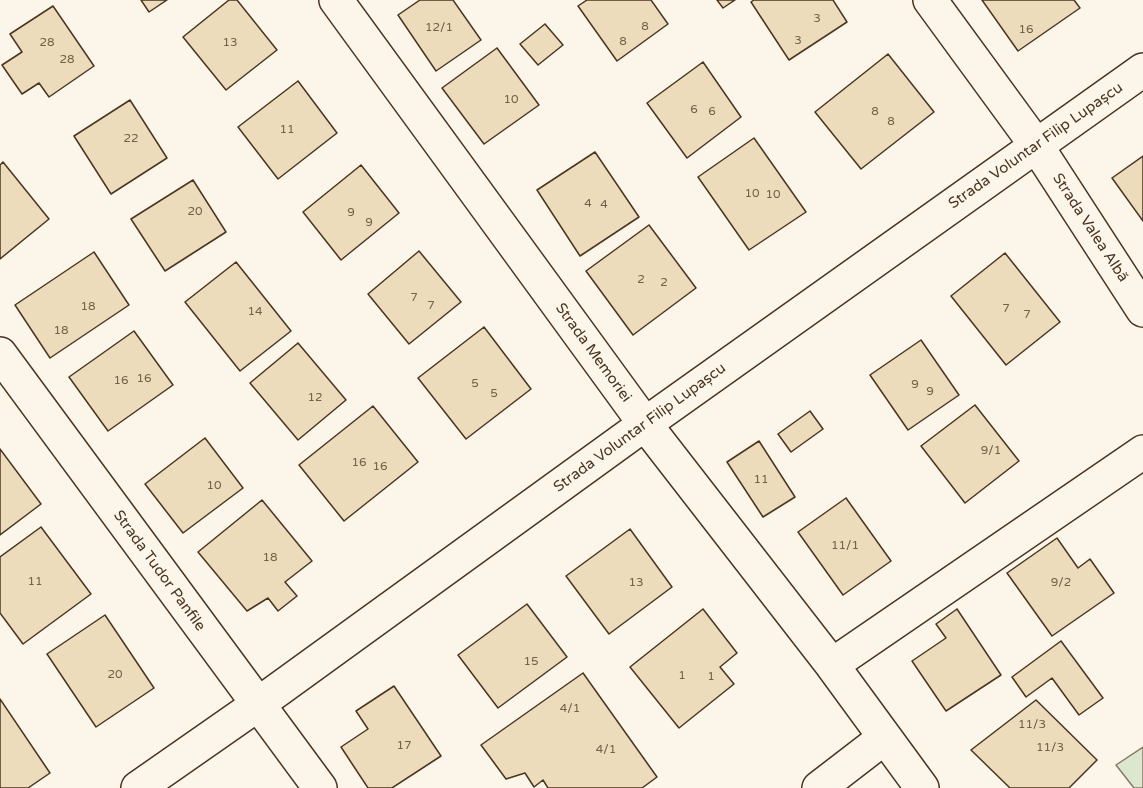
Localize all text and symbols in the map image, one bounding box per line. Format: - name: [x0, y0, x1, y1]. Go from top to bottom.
- house number: 3: [813, 12, 821, 26]
- house number: 8: [641, 20, 649, 34]
- house number: 12/1: [425, 21, 453, 35]
- house number: 16: [1018, 23, 1034, 37]
- house number: 3: [794, 34, 802, 48]
- house number: 8: [619, 35, 627, 49]
- house number: 28: [39, 36, 55, 50]
- house number: 13: [222, 36, 238, 50]
- house number: 28: [59, 53, 75, 67]
- street label: Strada Voluntar Filip Lupașcu: [945, 79, 1127, 213]
- house number: 10: [503, 93, 519, 107]
- house number: 6: [690, 103, 698, 117]
- house number: 6: [708, 105, 716, 119]
- house number: 8: [871, 105, 879, 119]
- house number: 8: [887, 115, 895, 129]
- house number: 11: [279, 123, 295, 137]
- house number: 22: [123, 132, 139, 146]
- street label: Strada Valea Albă: [1048, 170, 1132, 286]
- house number: 10: [744, 187, 760, 201]
- house number: 10: [765, 188, 781, 202]
- house number: 4: [584, 197, 592, 211]
- house number: 4: [600, 198, 608, 212]
- house number: 20: [187, 205, 203, 219]
- house number: 9: [347, 206, 355, 220]
- house number: 9: [365, 216, 373, 230]
- house number: 2: [637, 273, 645, 287]
- house number: 2: [660, 276, 668, 290]
- house number: 7: [410, 291, 418, 305]
- house number: 7: [427, 299, 435, 313]
- house number: 18: [80, 300, 96, 314]
- street label: Strada Memoriei: [551, 300, 635, 406]
- house number: 7: [1002, 302, 1010, 316]
- house number: 14: [247, 305, 263, 319]
- house number: 7: [1023, 308, 1031, 322]
- house number: 18: [53, 324, 69, 338]
- street label: Strada Voluntar Filip Lupașcu: [550, 359, 730, 497]
- house number: 16: [136, 372, 152, 386]
- house number: 16: [113, 374, 129, 388]
- house number: 5: [471, 377, 479, 391]
- house number: 9: [911, 378, 919, 392]
- house number: 9: [926, 385, 934, 399]
- house number: 5: [490, 387, 498, 401]
- house number: 12: [307, 391, 323, 405]
- house number: 9/1: [981, 444, 1001, 458]
- house number: 16: [351, 456, 367, 470]
- house number: 16: [372, 460, 388, 474]
- house number: 11: [753, 473, 769, 487]
- house number: 10: [206, 479, 222, 493]
- street label: Strada Tudor Panfile: [109, 507, 209, 635]
- house number: 11/1: [831, 539, 859, 553]
- house number: 18: [262, 551, 278, 565]
- house number: 11: [27, 575, 43, 589]
- house number: 13: [628, 576, 644, 590]
- house number: 9/2: [1051, 576, 1071, 590]
- house number: 15: [523, 655, 539, 669]
- house number: 20: [107, 668, 123, 682]
- house number: 1: [678, 669, 686, 683]
- house number: 1: [707, 670, 715, 684]
- house number: 4/1: [560, 702, 580, 716]
- house number: 11/3: [1018, 718, 1046, 732]
- house number: 17: [396, 739, 412, 753]
- house number: 11/3: [1036, 741, 1064, 755]
- house number: 4/1: [596, 743, 616, 757]

